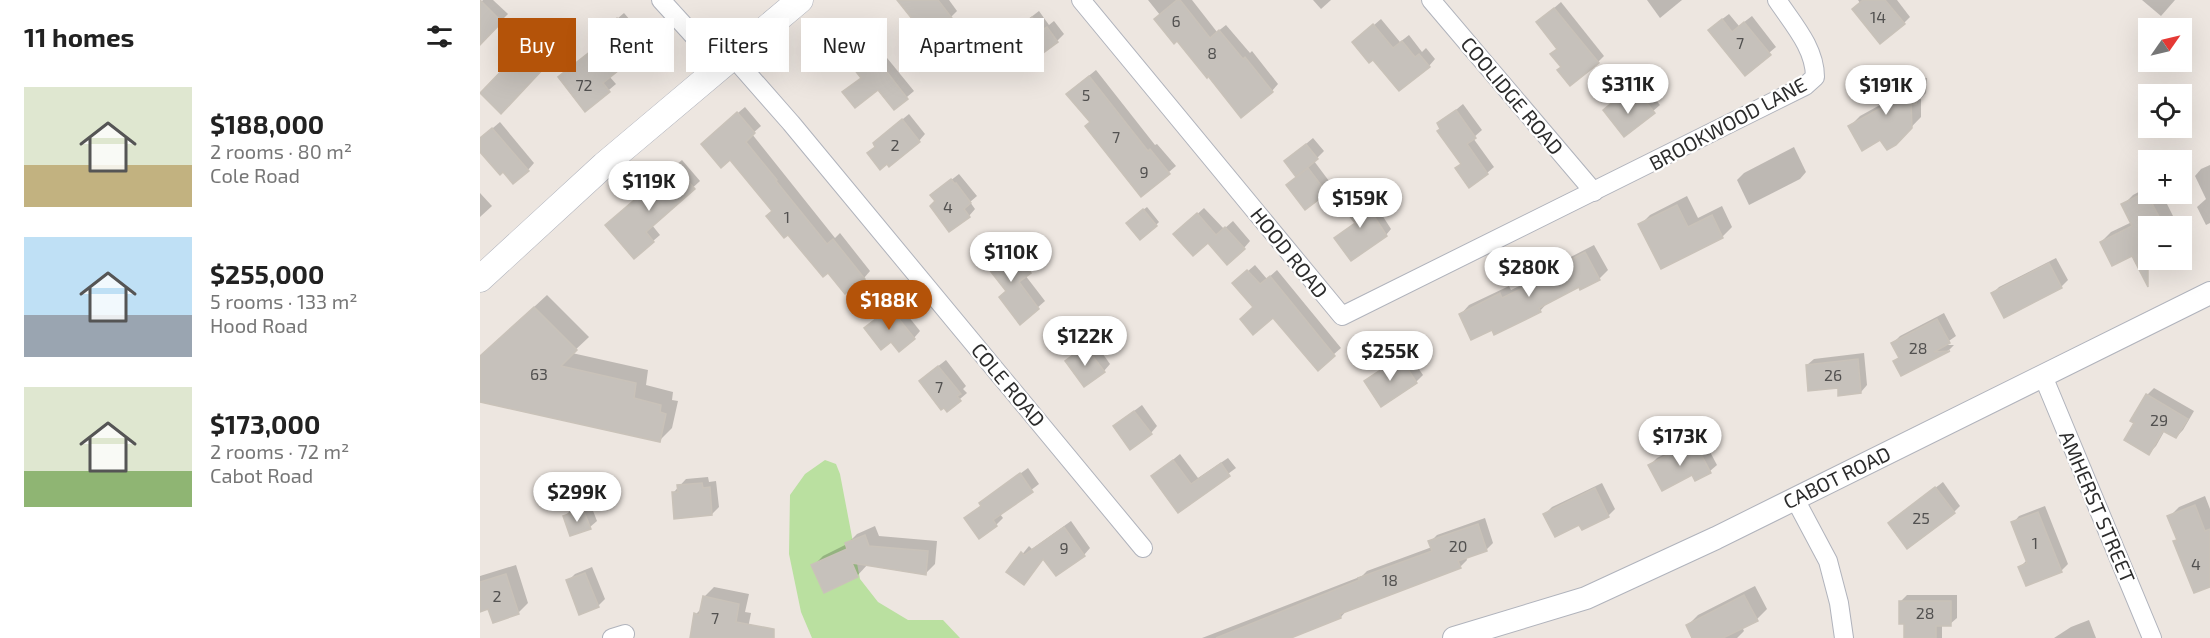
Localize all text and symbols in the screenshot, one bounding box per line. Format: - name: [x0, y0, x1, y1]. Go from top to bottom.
- house number: 14: [1870, 7, 1886, 26]
- house number: 6: [1171, 11, 1181, 30]
- chip: Buy: [498, 18, 576, 72]
- chip: Rent: [588, 18, 674, 72]
- chip: Filters: [686, 18, 789, 72]
- chip: New: [801, 18, 887, 72]
- chip: Apartment: [899, 18, 1044, 72]
- north arrow: [2138, 18, 2192, 72]
- map controls: [2138, 18, 2192, 270]
- icon: filters: [423, 20, 456, 53]
- text: 11 homes: [24, 21, 134, 52]
- street label: COOLIDGE ROAD: [1457, 32, 1569, 159]
- house number: 7: [1736, 33, 1744, 52]
- house number: 8: [1207, 43, 1217, 62]
- pin: $311K: [1586, 64, 1670, 115]
- pin: $191K: [1844, 65, 1928, 116]
- text: $311K: [1602, 71, 1654, 95]
- street label: BROOKWOOD LANE: [1645, 72, 1810, 175]
- text: $191K: [1859, 72, 1913, 96]
- house number: 72: [575, 75, 593, 94]
- button: locate: [2138, 84, 2192, 138]
- house number: 5: [1082, 85, 1090, 104]
- text: $188,000: [210, 108, 324, 139]
- icon: home: [72, 111, 144, 183]
- house number: 7: [1112, 127, 1120, 146]
- house number: 2: [891, 135, 900, 154]
- text: 2 rooms · 80 m²: [210, 139, 352, 163]
- button: +: [2138, 150, 2192, 204]
- pin: $119K: [607, 161, 691, 212]
- house number: 9: [1139, 162, 1149, 181]
- text: Cole Road: [210, 163, 300, 187]
- text: $119K: [622, 168, 676, 192]
- pin: $159K: [1318, 178, 1402, 229]
- text: $159K: [1332, 185, 1388, 209]
- house number: 4: [943, 197, 953, 216]
- street label: HOOD ROAD: [1246, 202, 1333, 302]
- house number: 1: [784, 207, 790, 226]
- button: −: [2138, 216, 2192, 270]
- pin: $110K: [969, 232, 1053, 283]
- text: $110K: [984, 239, 1038, 263]
- pin: $280K: [1487, 247, 1571, 298]
- text: $280K: [1499, 254, 1559, 278]
- text: $255,000: [210, 258, 324, 289]
- icon: home: [72, 261, 144, 333]
- pin: $188K: [847, 280, 931, 331]
- text: $188K: [860, 287, 918, 311]
- text: 5 rooms · 133 m²: [210, 289, 357, 313]
- text: Hood Road: [210, 313, 308, 337]
- pin: $122K: [1043, 316, 1127, 367]
- text: $122K: [1057, 323, 1113, 347]
- pin: $255K: [1348, 331, 1432, 382]
- street label: COLE ROAD: [967, 338, 1051, 431]
- text: $255K: [1361, 338, 1419, 362]
- house number: 28: [1909, 338, 1927, 357]
- house number: 63: [530, 364, 548, 383]
- house number: 26: [1824, 365, 1842, 384]
- house number: 7: [935, 377, 943, 396]
- text: $173,000: [210, 408, 320, 439]
- house number: 29: [2150, 410, 2168, 429]
- icon: home: [72, 411, 144, 483]
- pin: $173K: [1638, 416, 1722, 467]
- text: $173K: [1653, 423, 1707, 447]
- street label: AMHERST STREET: [2055, 427, 2141, 587]
- text: 2 rooms · 72 m²: [210, 439, 349, 463]
- street label: CABOT ROAD: [1779, 441, 1894, 513]
- text: Cabot Road: [210, 463, 313, 487]
- pin: $299K: [535, 472, 619, 523]
- text: $299K: [547, 479, 607, 503]
- house number: 25: [1912, 508, 1930, 527]
- house number: 1: [2032, 533, 2038, 552]
- house number: 20: [1449, 536, 1467, 555]
- house number: 9: [1059, 538, 1069, 557]
- house number: 4: [2191, 554, 2201, 573]
- house number: 18: [1382, 570, 1398, 589]
- house number: 2: [493, 586, 502, 605]
- house number: 28: [1916, 603, 1934, 622]
- house number: 7: [711, 608, 719, 627]

